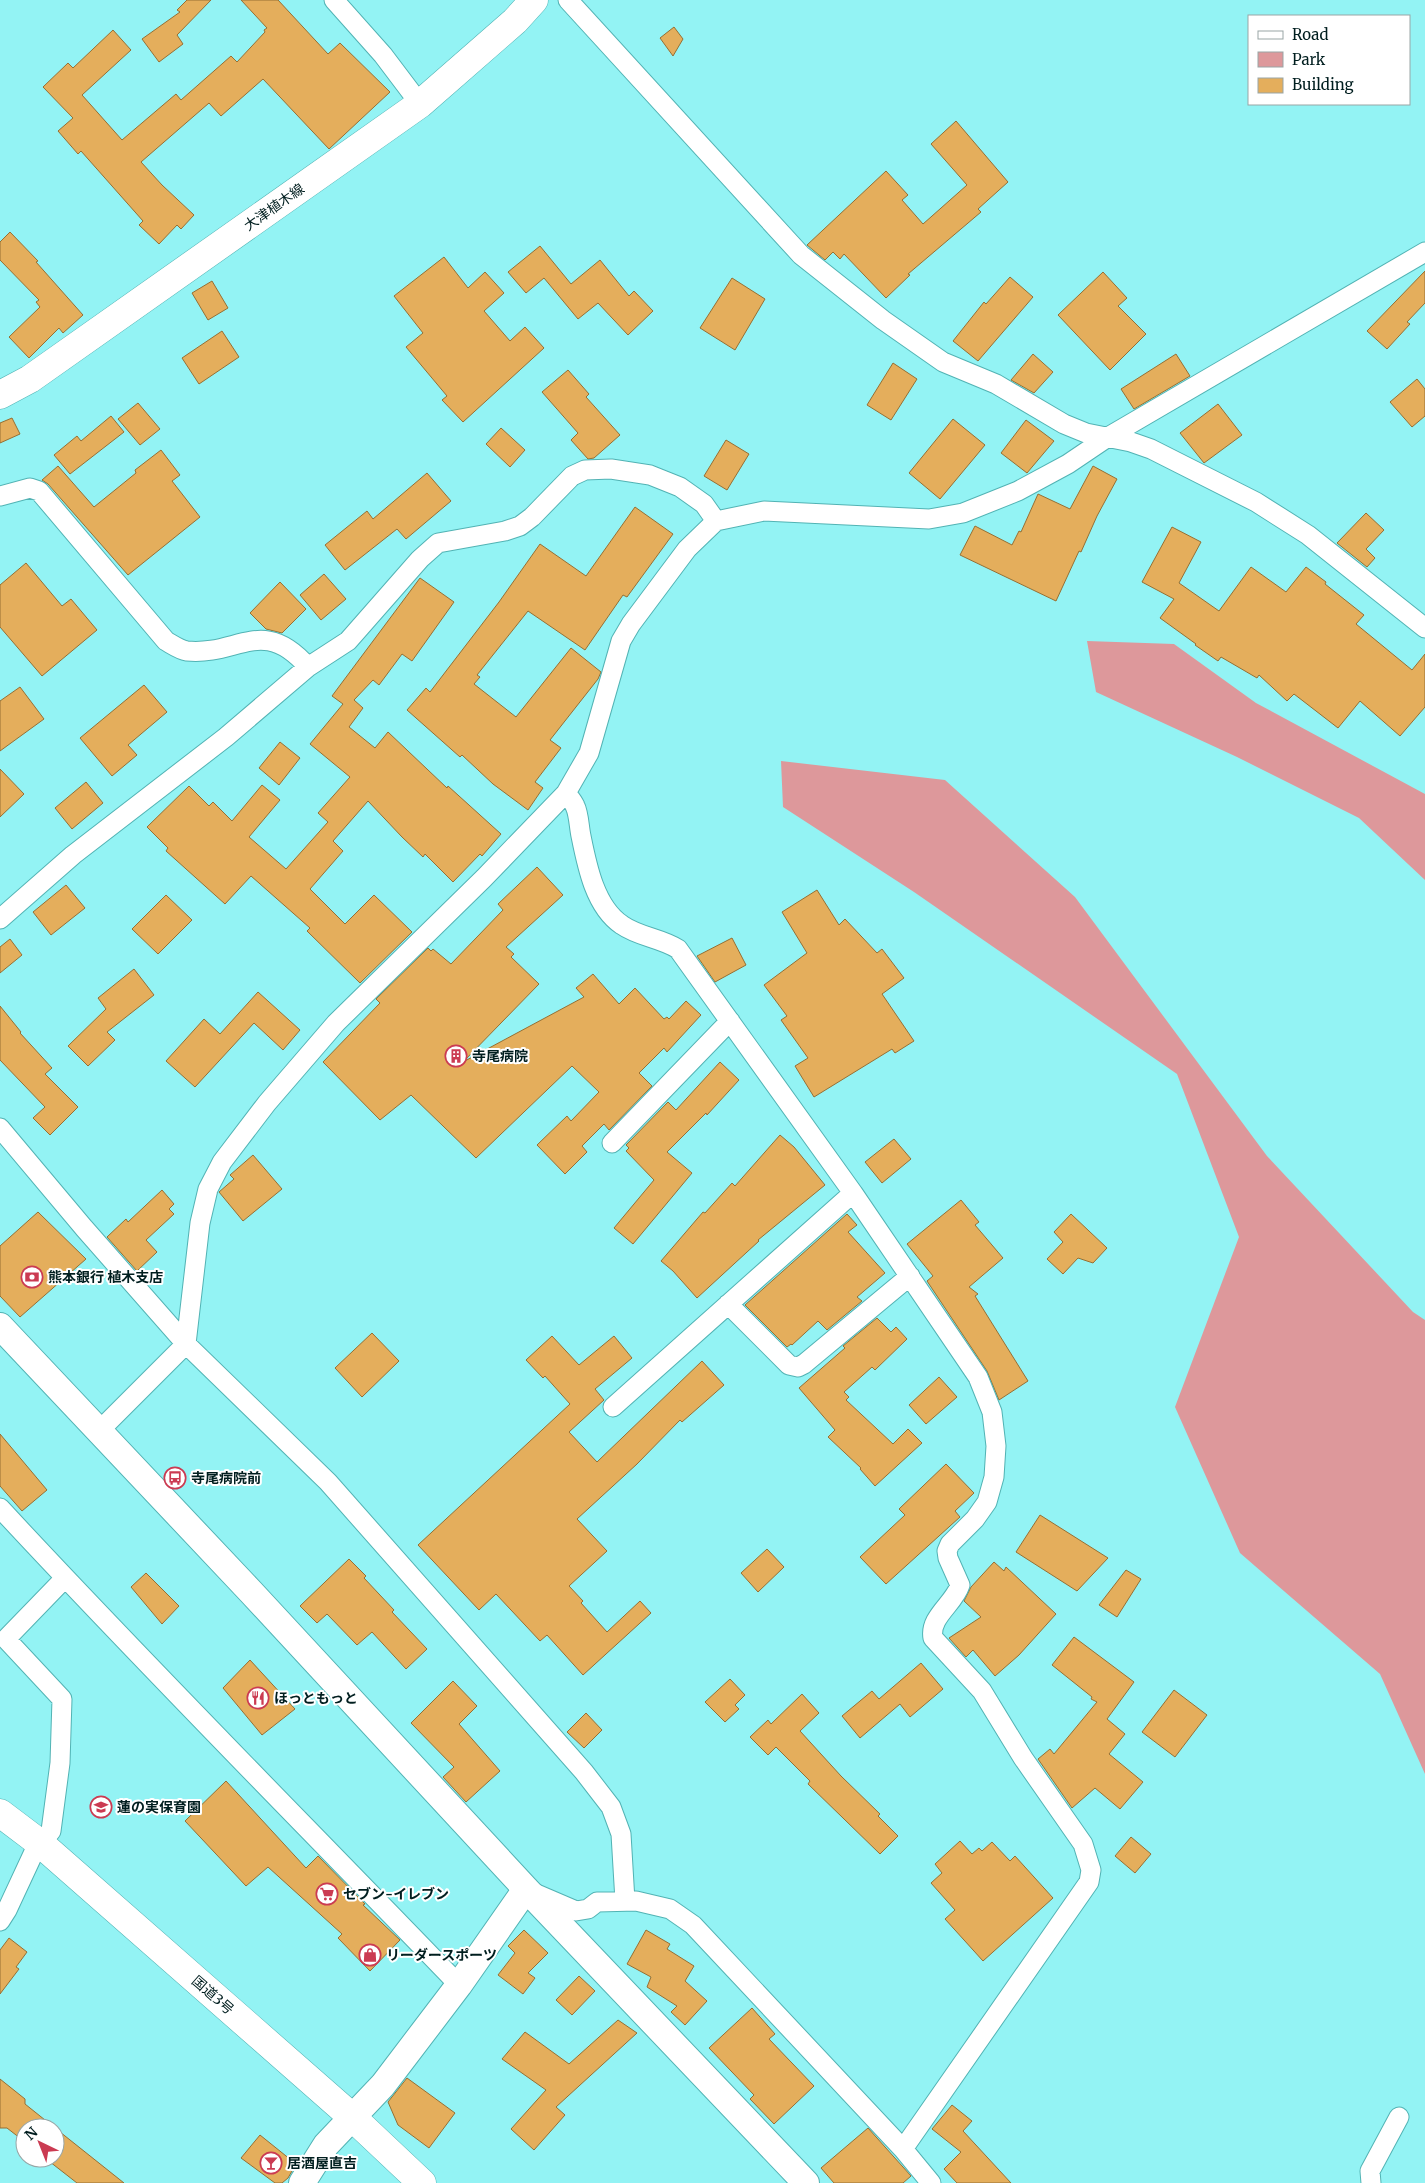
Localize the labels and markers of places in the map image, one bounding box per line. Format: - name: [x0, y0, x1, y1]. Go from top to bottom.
- building icon: 寺尾病院: [444, 1044, 468, 1068]
- place label: 寺尾病院: [472, 1047, 528, 1065]
- bank icon: 熊本銀行 植木支店: [20, 1265, 44, 1289]
- place label: 熊本銀行 植木支店: [48, 1268, 163, 1286]
- bus stop icon: 寺尾病院前: [163, 1466, 187, 1490]
- place label: 寺尾病院前: [191, 1469, 261, 1487]
- restaurant icon: ほっともっと: [246, 1686, 270, 1710]
- place label: ほっともっと: [274, 1689, 358, 1707]
- school or university icon: 蓮の実保育園: [89, 1795, 113, 1819]
- place label: 蓮の実保育園: [117, 1798, 201, 1816]
- supermarket icon: セブン-イレブン: [315, 1882, 339, 1906]
- place label: セブン-イレブン: [343, 1885, 449, 1903]
- shop icon: リーダースポーツ: [358, 1943, 382, 1967]
- place label: リーダースポーツ: [386, 1946, 497, 1964]
- bar icon: 居酒屋直吉: [259, 2151, 283, 2175]
- place label: 居酒屋直吉: [287, 2154, 357, 2172]

